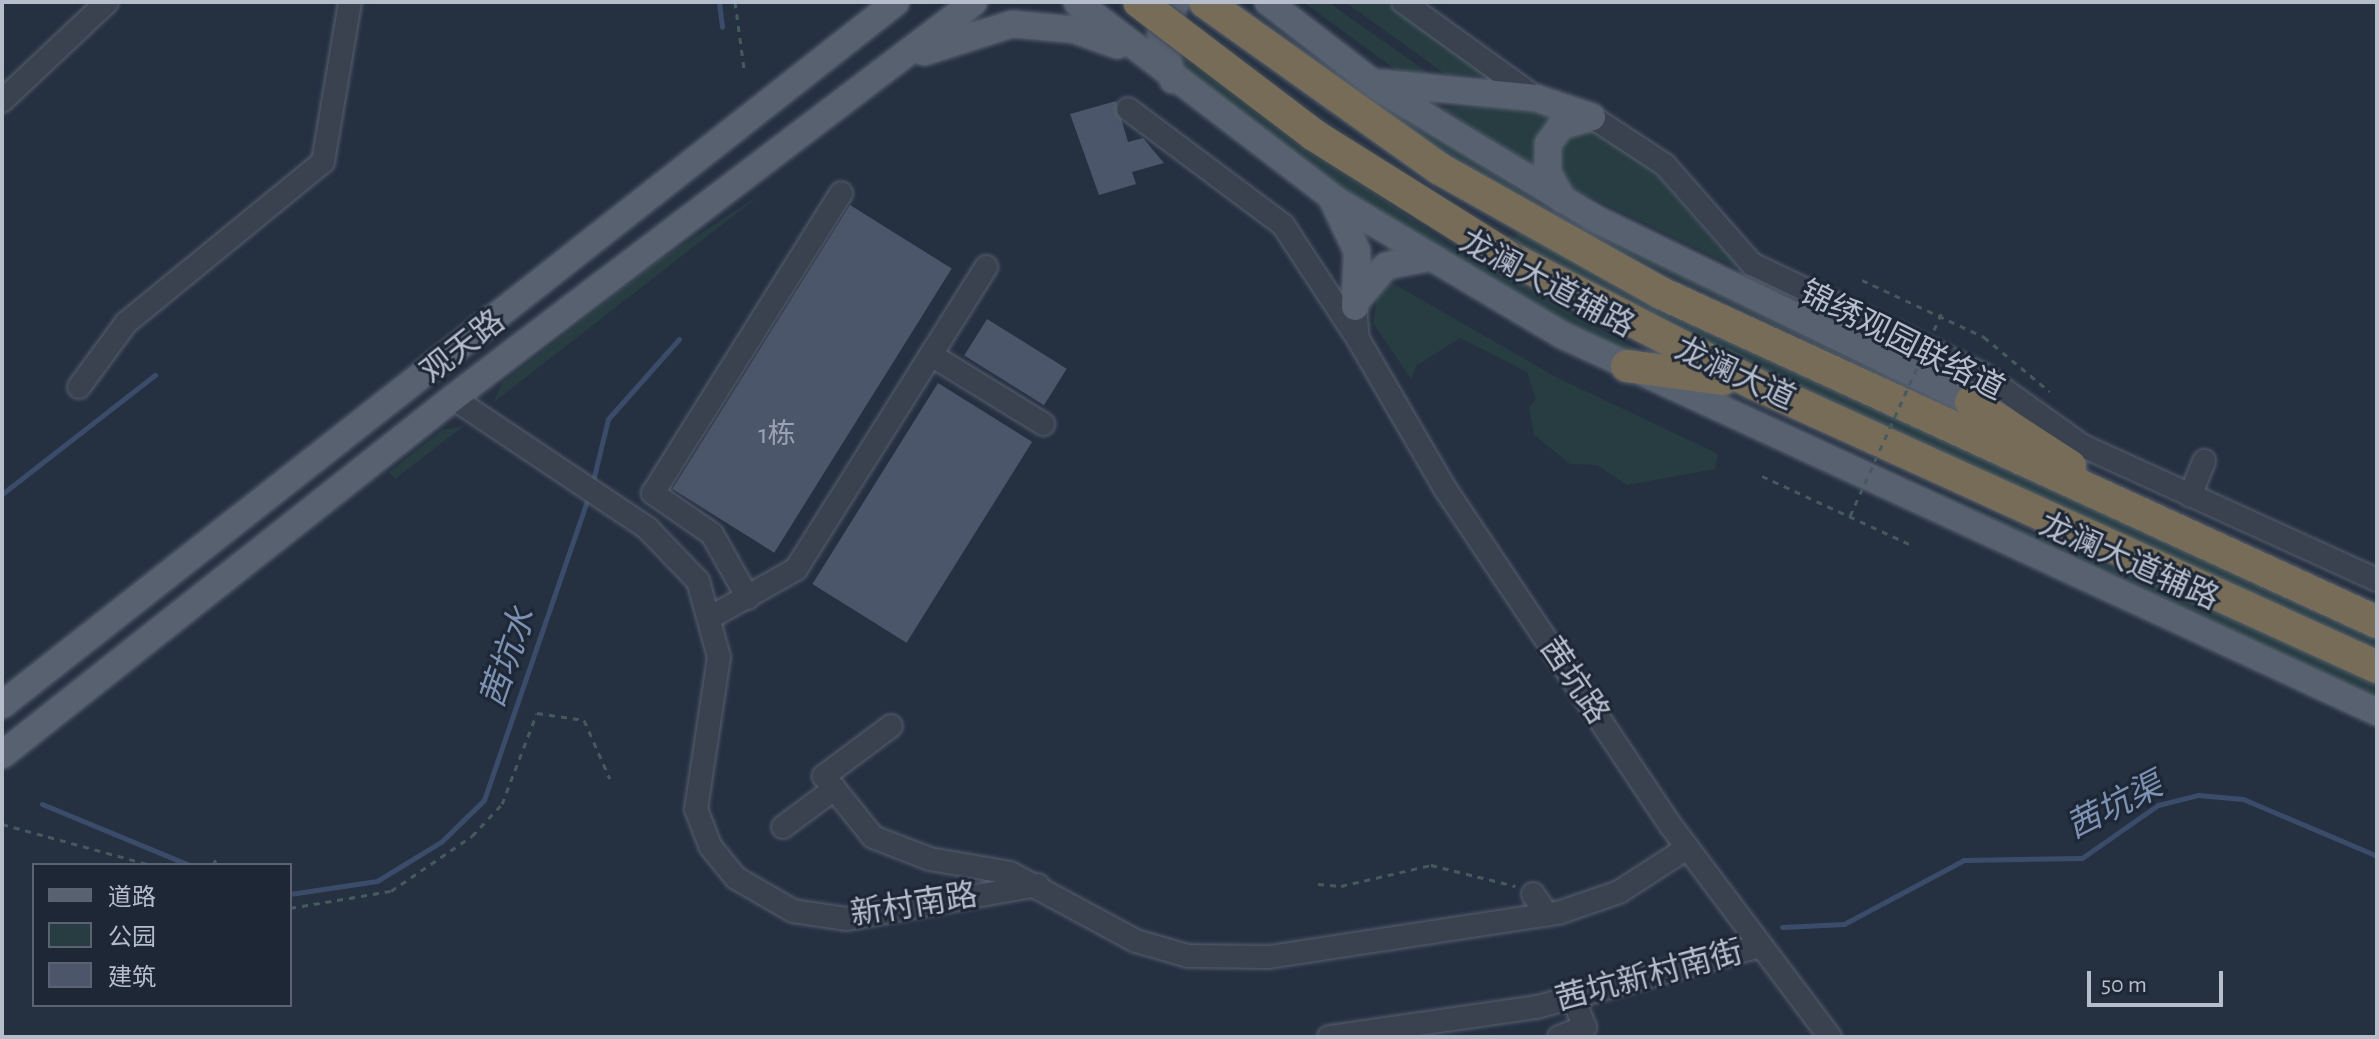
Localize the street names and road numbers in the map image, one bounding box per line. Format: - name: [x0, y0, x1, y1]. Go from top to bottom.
- street label: 龙澜大道辅路: [1453, 222, 1641, 346]
- street label: 锦绣观园联络道: [1793, 273, 2011, 409]
- street label: 观天路: [413, 302, 513, 392]
- street label: 龙澜大道: [1669, 330, 1801, 418]
- street label: 龙澜大道辅路: [2033, 505, 2225, 619]
- street label: 茜坑路: [1531, 630, 1617, 732]
- street label: 新村南路: [848, 876, 980, 934]
- street label: 茜坑新村南街: [1551, 933, 1747, 1019]

